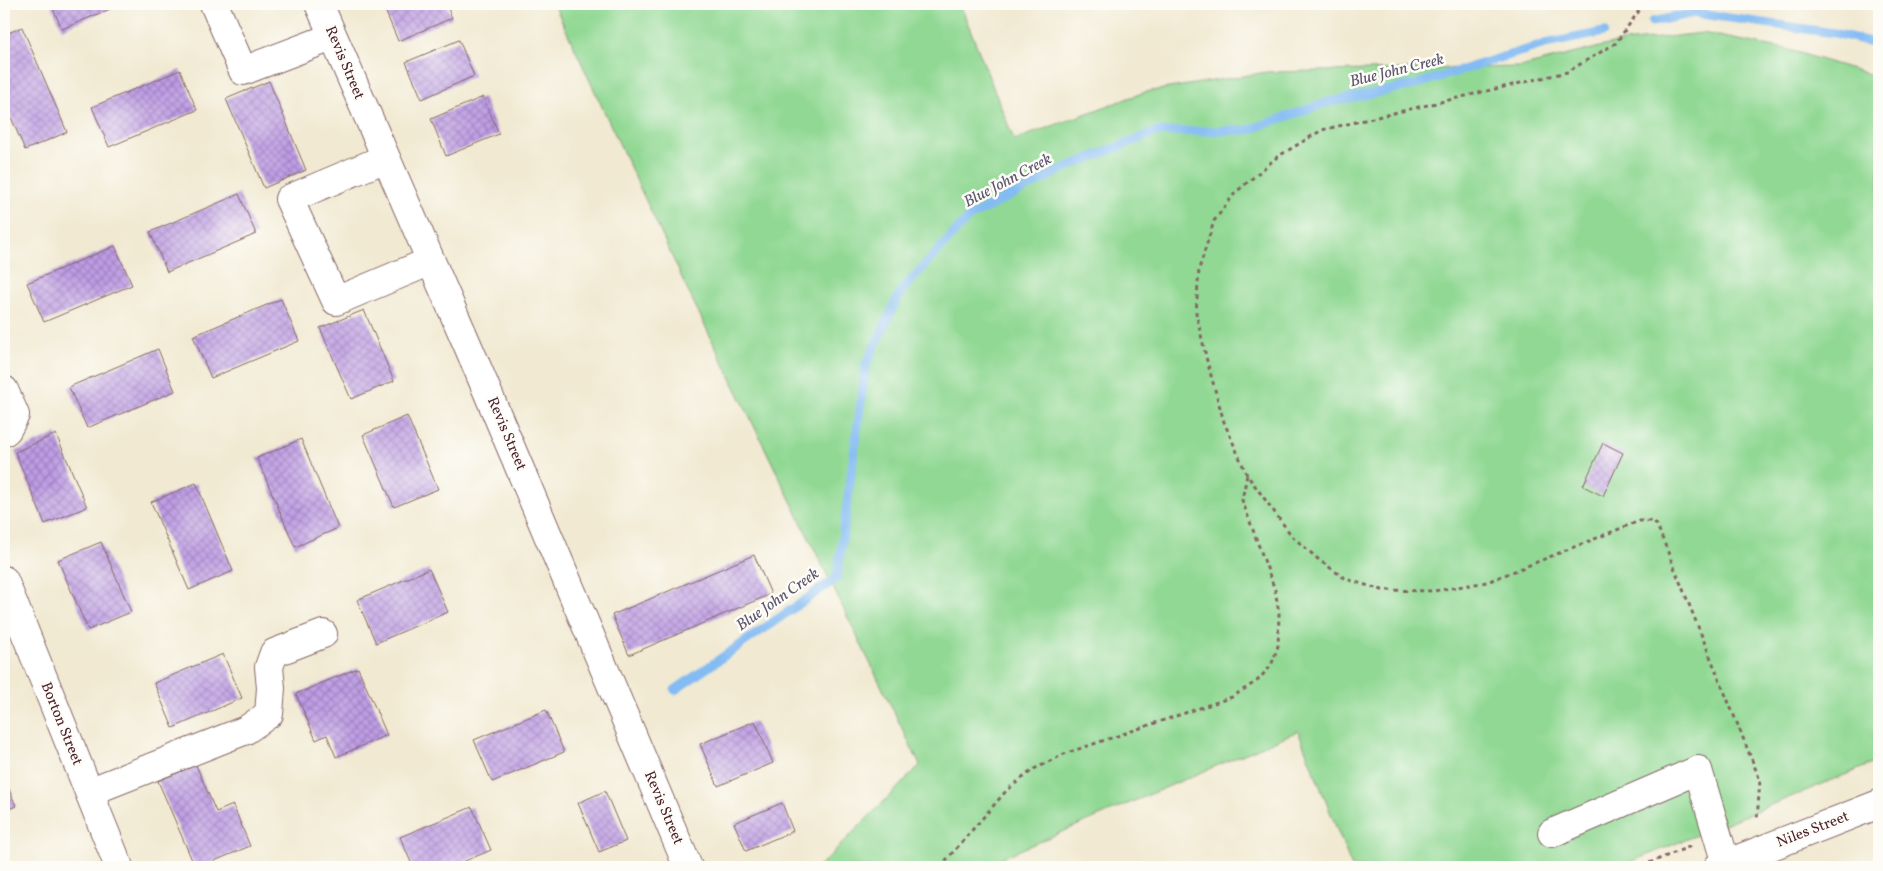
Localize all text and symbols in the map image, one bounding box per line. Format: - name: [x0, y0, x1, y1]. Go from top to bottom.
- street label: Revis Street: [319, 23, 369, 103]
- water label: Blue John Creek: [1348, 49, 1447, 93]
- water label: Blue John Creek: [960, 148, 1056, 213]
- street label: Revis Street: [481, 394, 531, 474]
- water label: Blue John Creek: [732, 563, 824, 637]
- street label: Borton Street: [35, 679, 87, 769]
- street label: Revis Street: [638, 768, 688, 848]
- street label: Niles Street: [1774, 807, 1852, 853]

